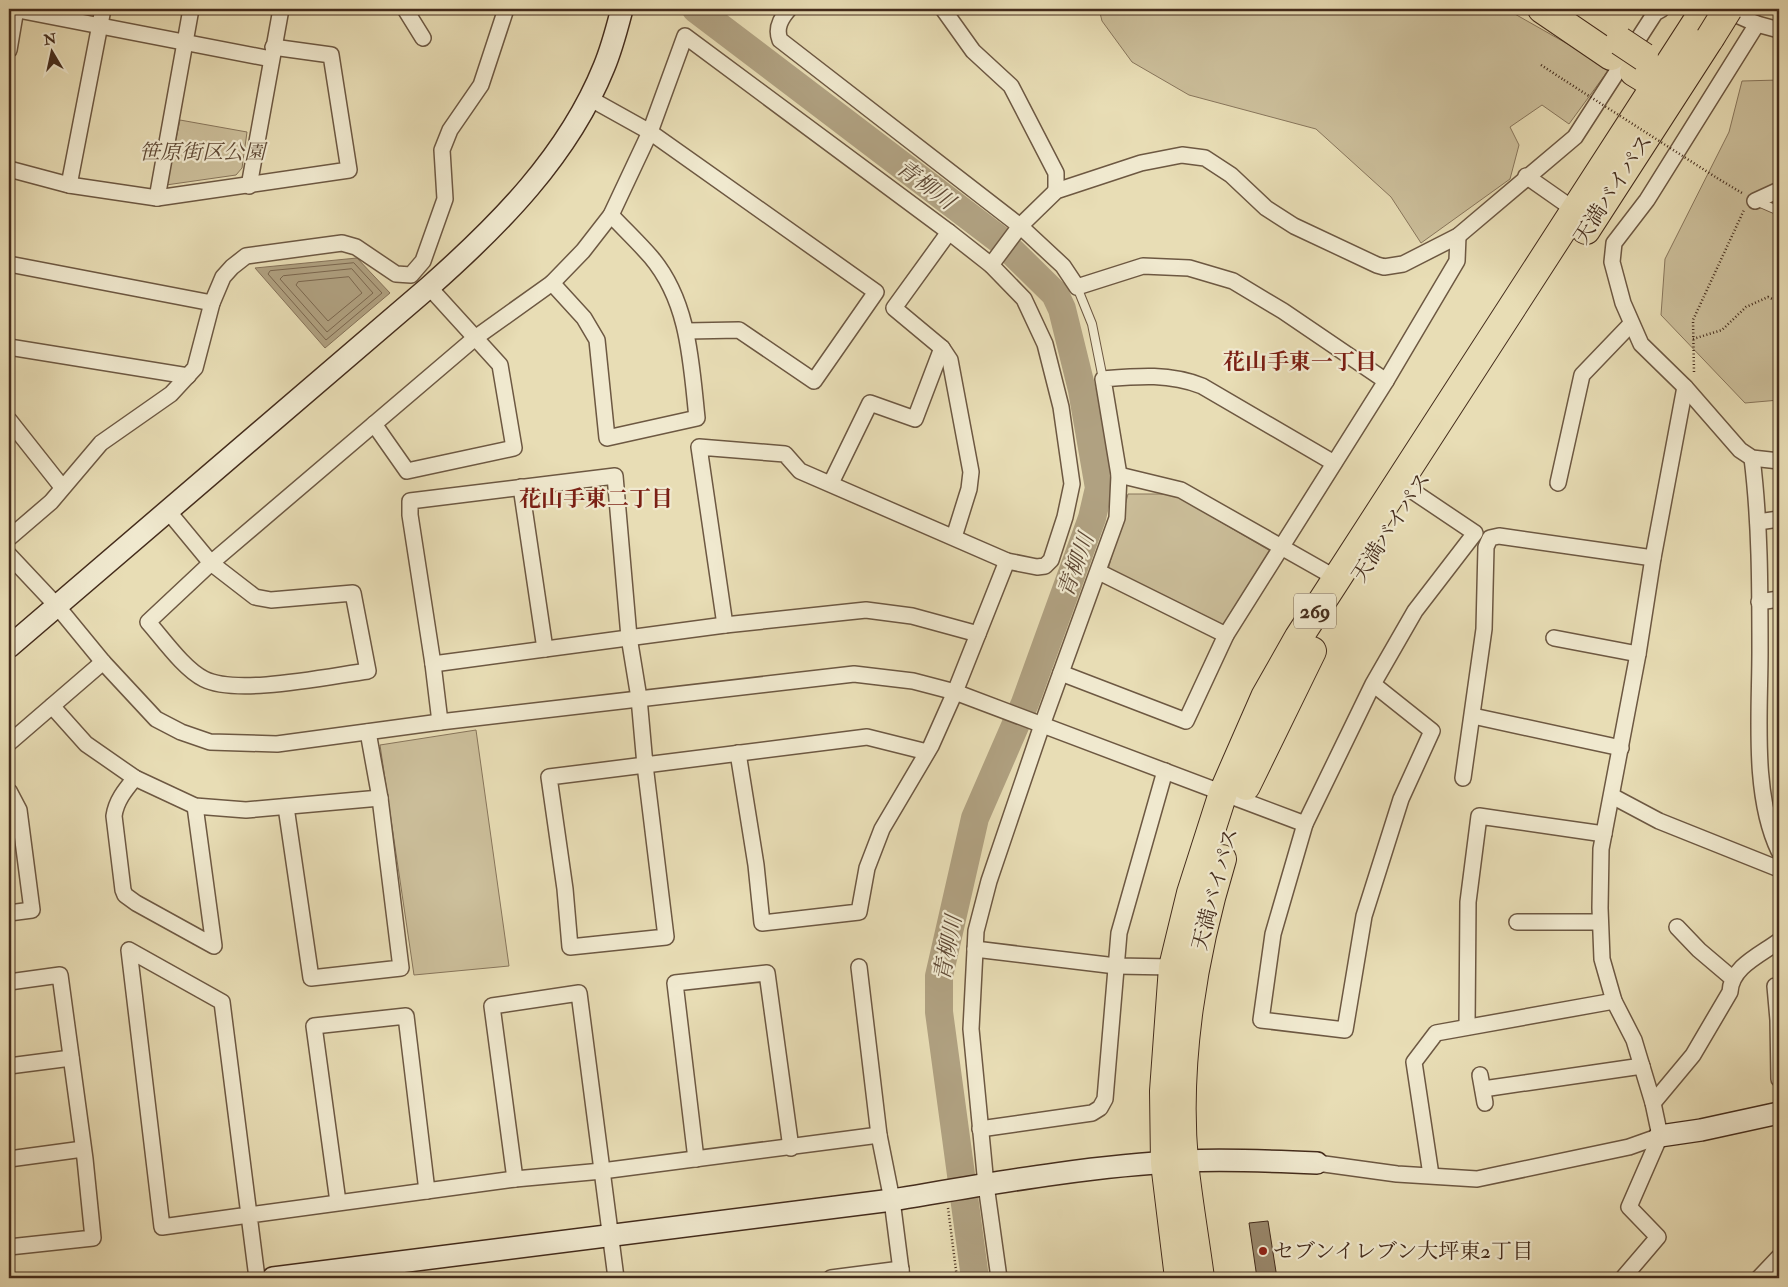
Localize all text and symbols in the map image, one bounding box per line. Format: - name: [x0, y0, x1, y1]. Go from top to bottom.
- north arrow: [28, 28, 78, 78]
- text: N: [42, 30, 58, 49]
- street label: 天満バイパス: [1568, 129, 1659, 249]
- park label: 笹原街区公園: [139, 139, 268, 166]
- water label: 青柳川: [891, 154, 962, 217]
- district label: 花山手東一丁目: [1223, 348, 1377, 376]
- street label: 天満バイパス: [1346, 467, 1437, 587]
- district label: 花山手東二丁目: [519, 485, 673, 513]
- water label: 青柳川: [1051, 528, 1101, 601]
- road number: 269: [1294, 594, 1336, 628]
- street label: 天満バイパス: [1186, 825, 1245, 953]
- water label: 青柳川: [928, 911, 968, 983]
- place label: セブンイレブン大坪東2丁目: [1273, 1238, 1533, 1265]
- marker: セブンイレブン大坪東2丁目: [1257, 1245, 1269, 1257]

